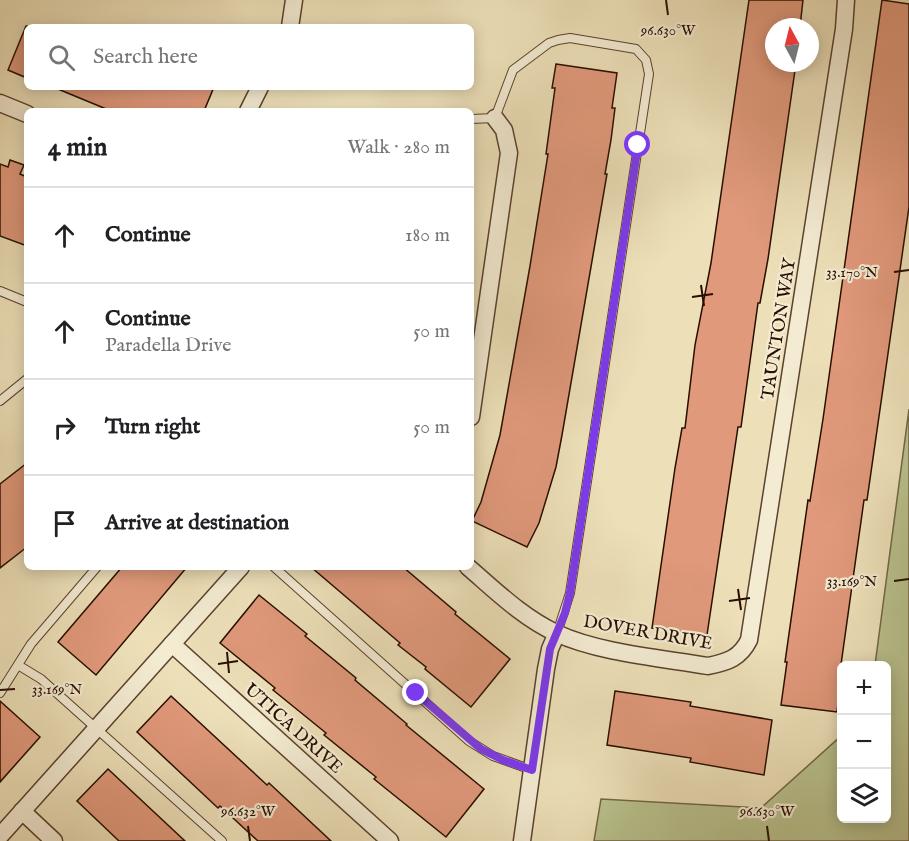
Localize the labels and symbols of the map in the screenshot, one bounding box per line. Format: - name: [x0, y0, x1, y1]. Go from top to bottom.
- north arrow: [765, 18, 819, 72]
- text: 96.630°W: [640, 21, 696, 40]
- route start: [624, 131, 650, 157]
- street label: TAUNTON WAY: [757, 256, 802, 401]
- text: 33.170°N: [826, 263, 878, 282]
- text: 33.169°N: [827, 572, 877, 591]
- street label: DOVER DRIVE: [581, 611, 714, 656]
- street label: UTICA DRIVE: [239, 679, 347, 779]
- route end: [402, 679, 428, 705]
- text: 33.169°N: [32, 680, 82, 699]
- text: 96.632°W: [220, 802, 276, 821]
- text: 96.630°W: [739, 802, 795, 821]

